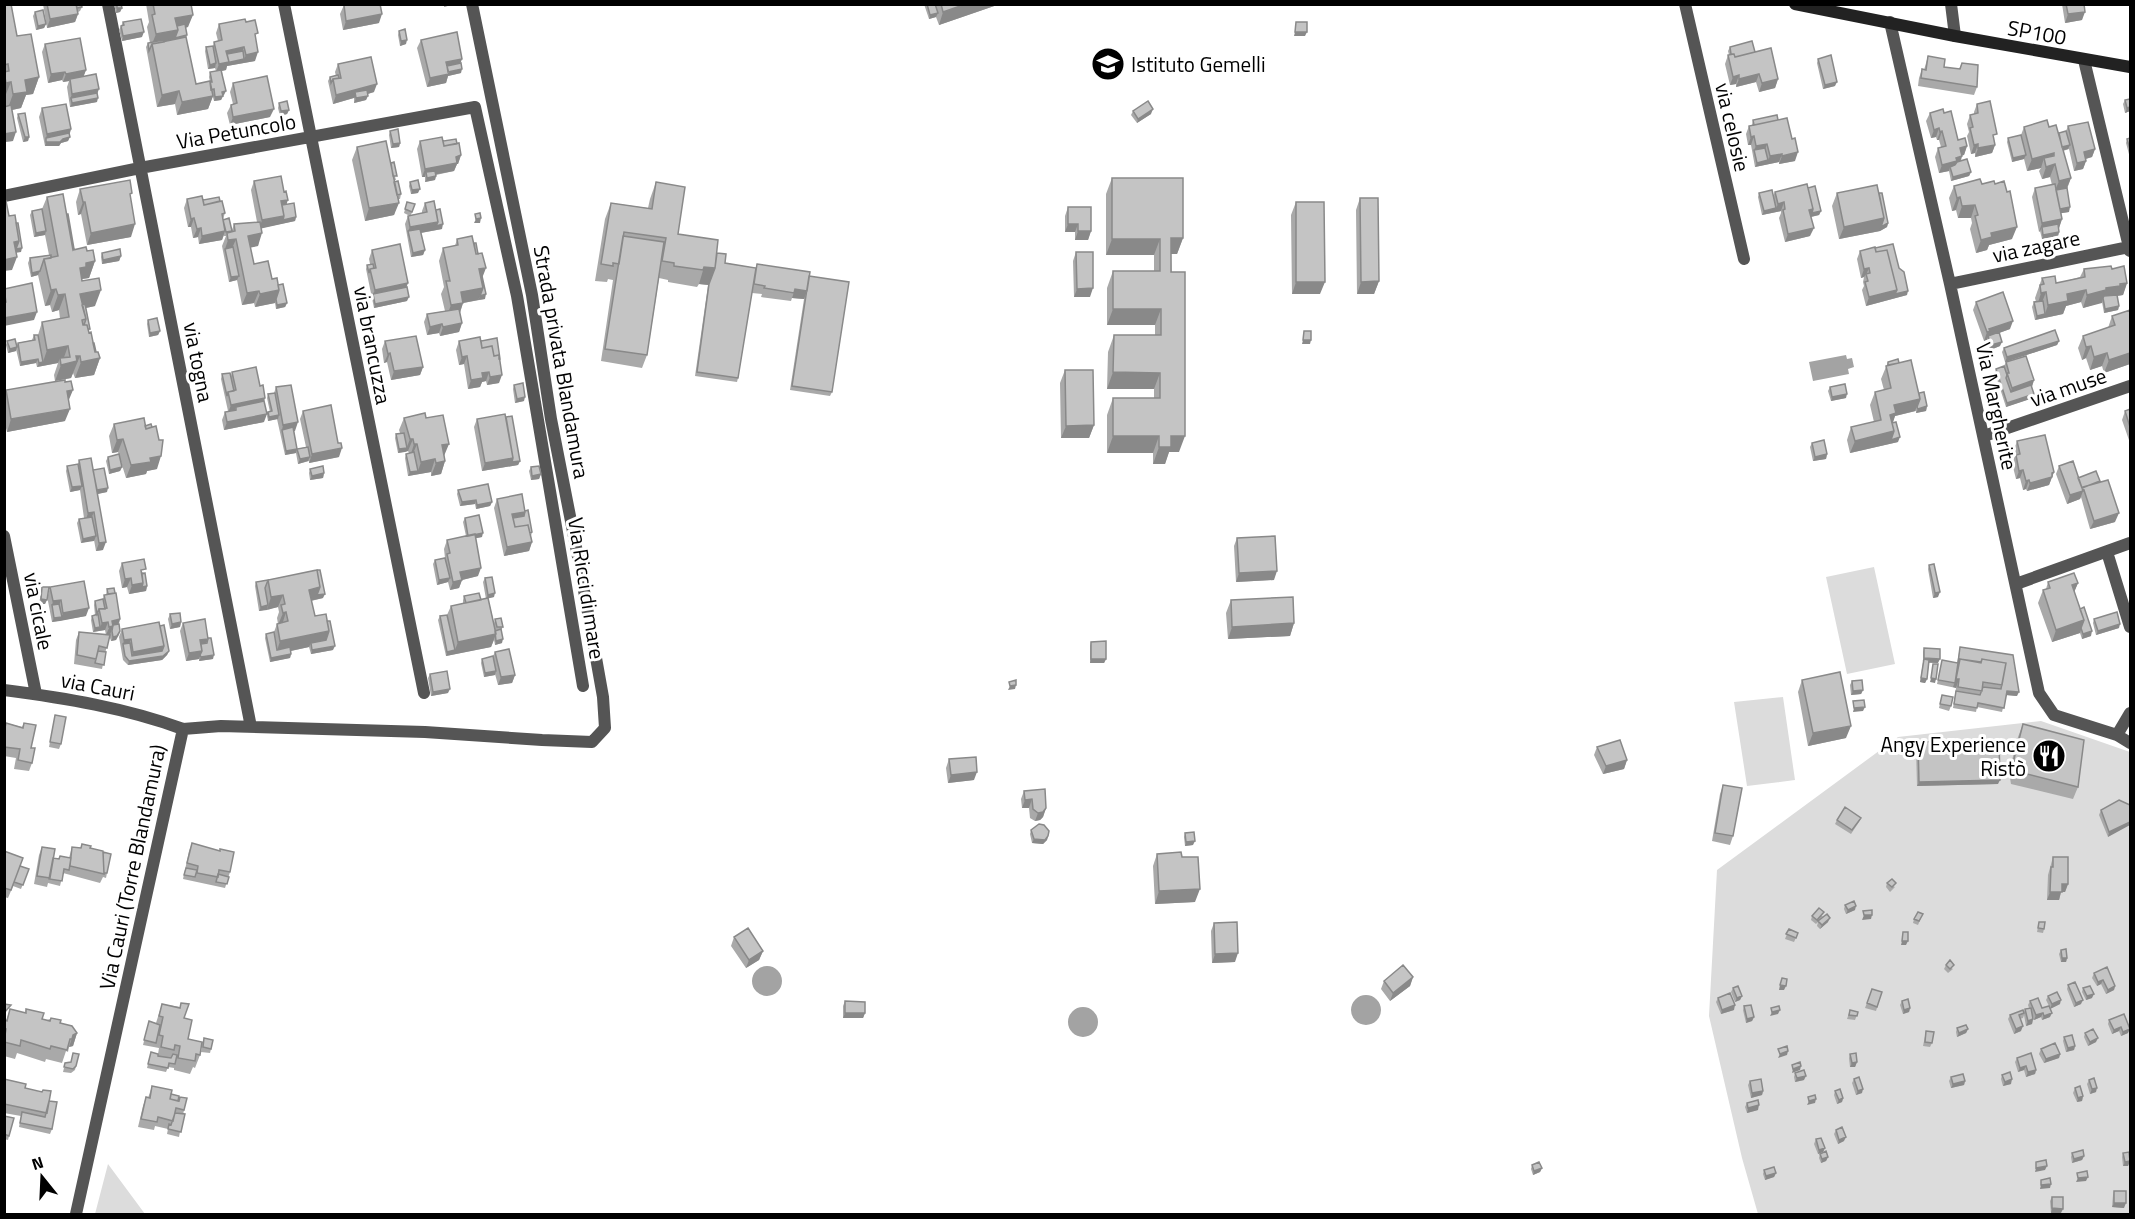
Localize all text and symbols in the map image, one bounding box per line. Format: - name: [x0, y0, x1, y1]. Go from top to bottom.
- street label: SP100: [2005, 11, 2069, 53]
- school or university icon: Istituto Gemelli: [1090, 46, 1126, 82]
- place label: Istituto Gemelli: [1131, 48, 1266, 80]
- street label: via celosie: [1707, 79, 1759, 175]
- street label: Via Petuncolo: [174, 105, 298, 157]
- street label: via zagare: [1989, 221, 2083, 271]
- street label: Strada privata Blandamura: [526, 243, 598, 482]
- street label: via brancuzza: [346, 283, 400, 407]
- street label: via togna: [176, 319, 223, 405]
- street label: Via Margherite: [1968, 339, 2026, 473]
- street label: via muse: [2025, 359, 2111, 415]
- street label: Via Ricci di mare: [560, 515, 614, 661]
- street label: via cicale: [16, 569, 62, 653]
- street label: via Cauri: [58, 663, 138, 709]
- place label: Angy Experience Ristò: [1880, 728, 2026, 784]
- restaurant icon: Angy Experience Ristò: [2031, 738, 2067, 774]
- street label: Via Cauri (Torre Blandamura): [90, 741, 174, 993]
- north arrow: [12, 1147, 72, 1207]
- text: N: [28, 1150, 46, 1176]

